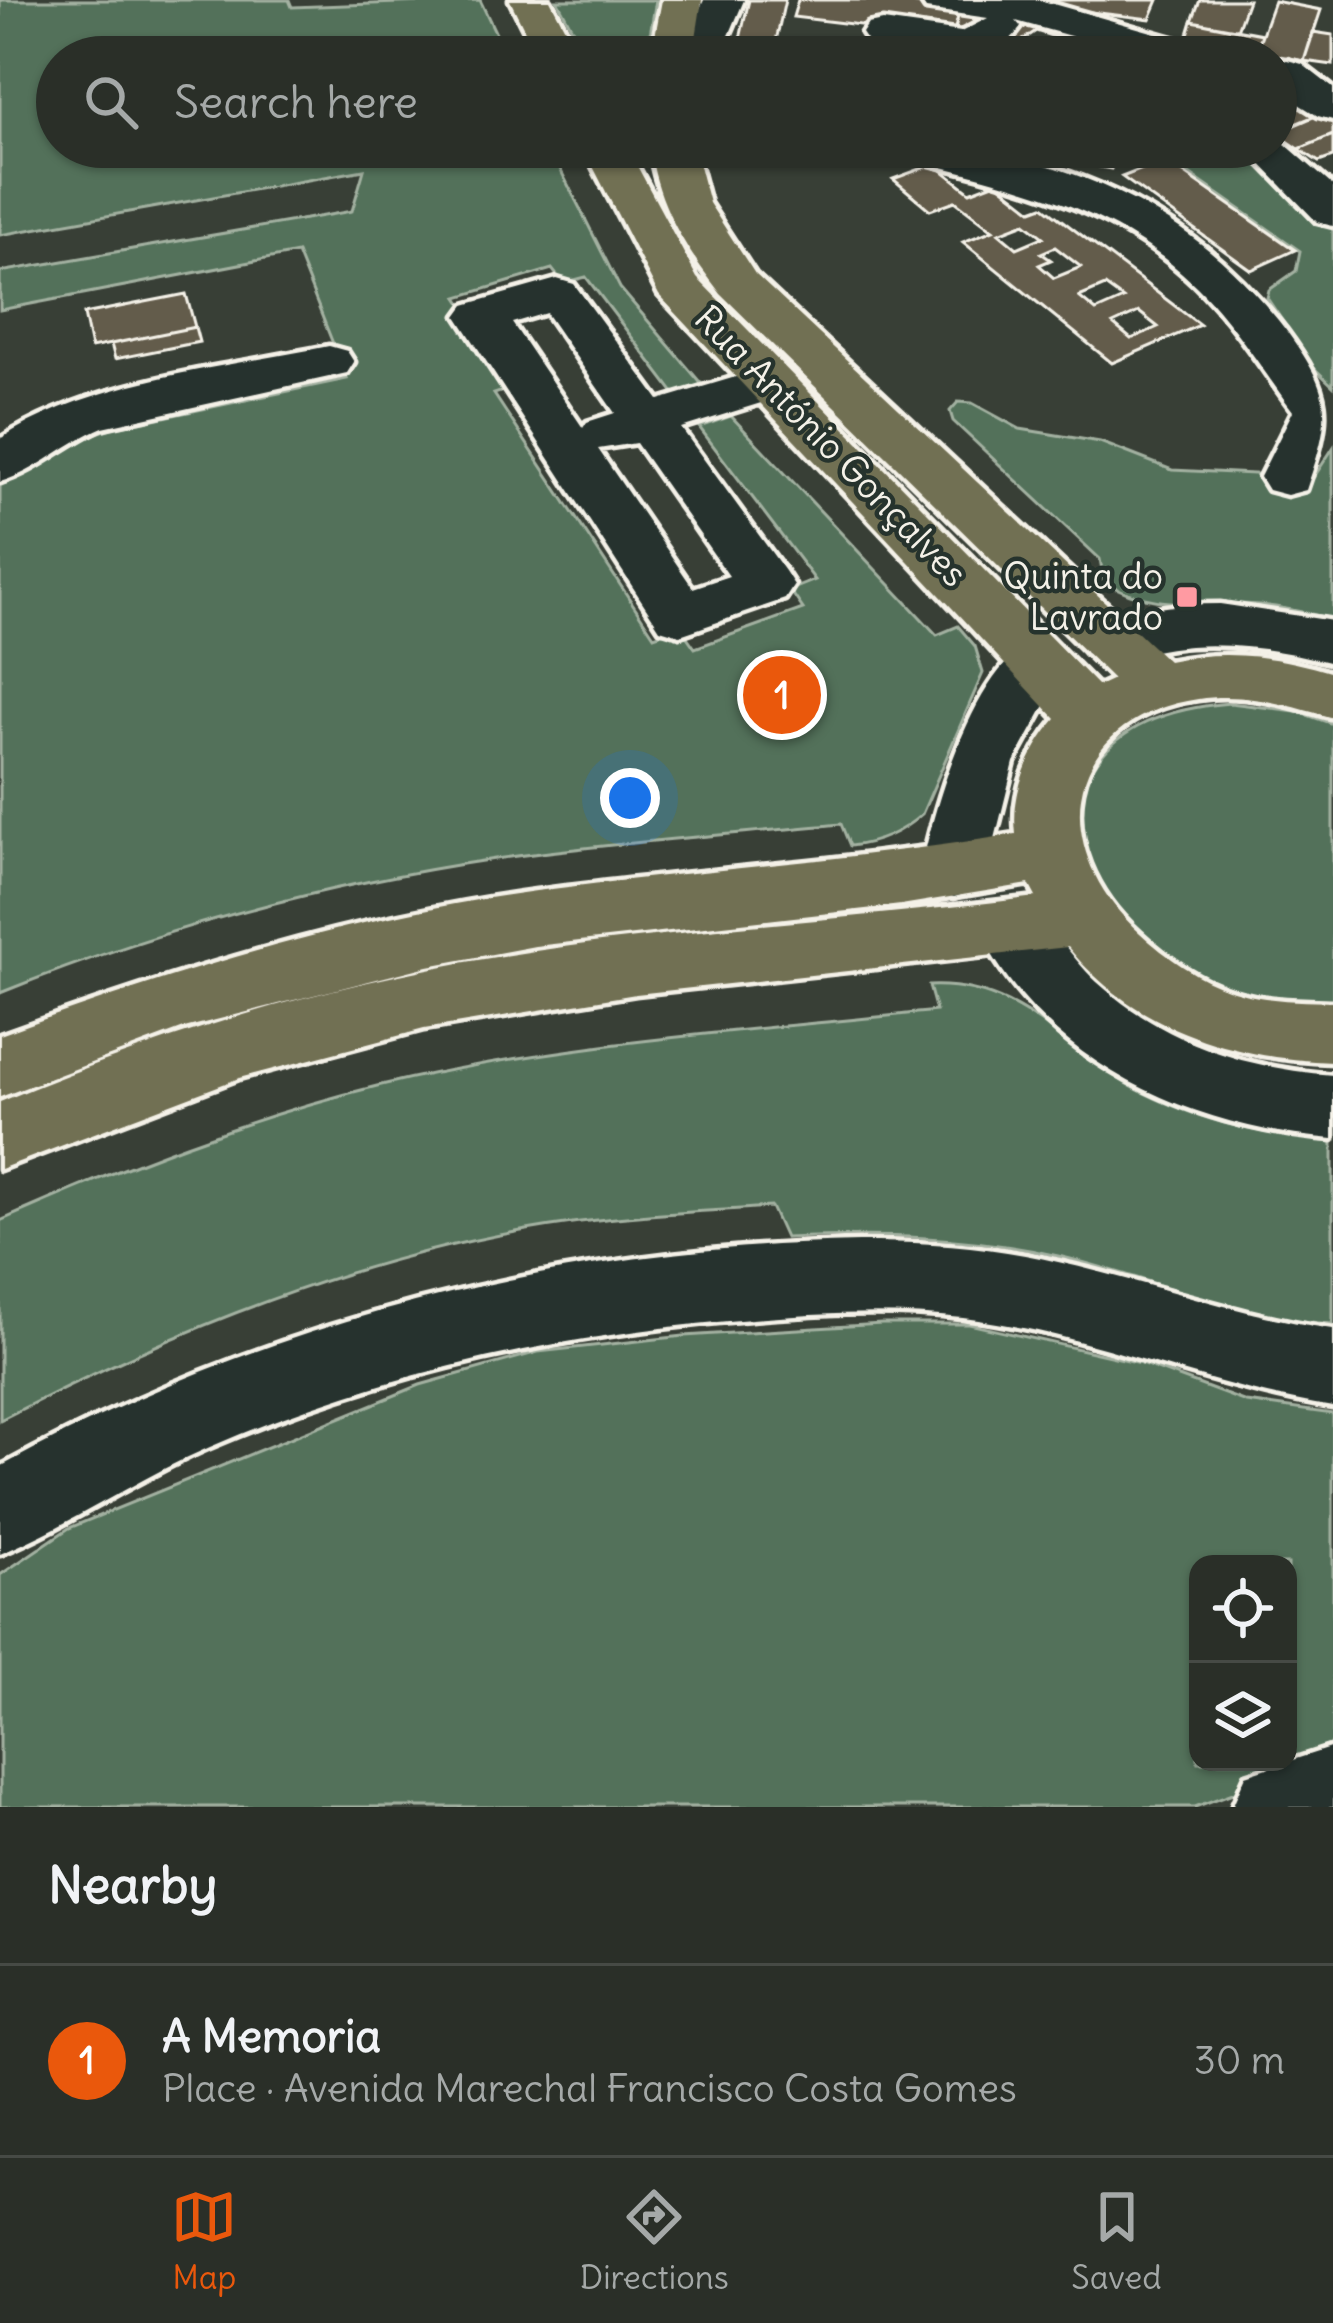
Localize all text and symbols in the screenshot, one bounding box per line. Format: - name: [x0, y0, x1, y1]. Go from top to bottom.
- search box: [36, 36, 1297, 168]
- icon: search: [78, 69, 144, 135]
- text: Search here: [174, 74, 418, 130]
- street label: Rua António Gonçalves: [685, 296, 977, 596]
- place label: Quinta do Lavrado: [1004, 554, 1163, 640]
- marker: Quinta do Lavrado: [1174, 584, 1200, 610]
- pin: 1: [743, 650, 821, 740]
- your location: [600, 768, 660, 828]
- map controls: [1189, 1555, 1297, 1771]
- button: locate: [1189, 1555, 1297, 1663]
- button: layers: [1189, 1663, 1297, 1771]
- text: Nearby: [48, 1853, 217, 1917]
- text: A Memoria: [162, 2008, 381, 2064]
- text: 1: [79, 2036, 95, 2085]
- text: 30 m: [1194, 2036, 1285, 2085]
- text: Place · Avenida Marechal Francisco Costa Gomes: [162, 2064, 1017, 2113]
- tab: Map: [171, 2184, 237, 2298]
- tab: Directions: [580, 2184, 729, 2298]
- tab: Saved: [1071, 2184, 1162, 2298]

